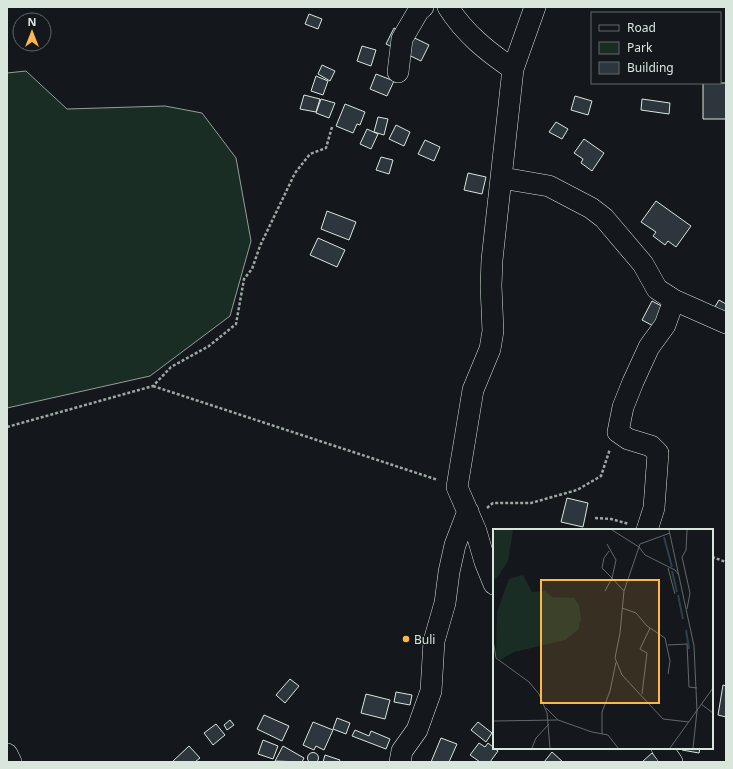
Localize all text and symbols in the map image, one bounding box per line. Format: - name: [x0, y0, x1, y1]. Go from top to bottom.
- north arrow: [12, 12, 52, 52]
- legend: [591, 12, 721, 84]
- text: N: [28, 14, 36, 29]
- text: Road: [627, 19, 656, 36]
- text: Park: [627, 39, 653, 56]
- text: Building: [627, 59, 674, 76]
- inset map: [493, 529, 713, 749]
- place label: Buli: [414, 631, 435, 648]
- marker: Buli: [401, 634, 411, 644]

